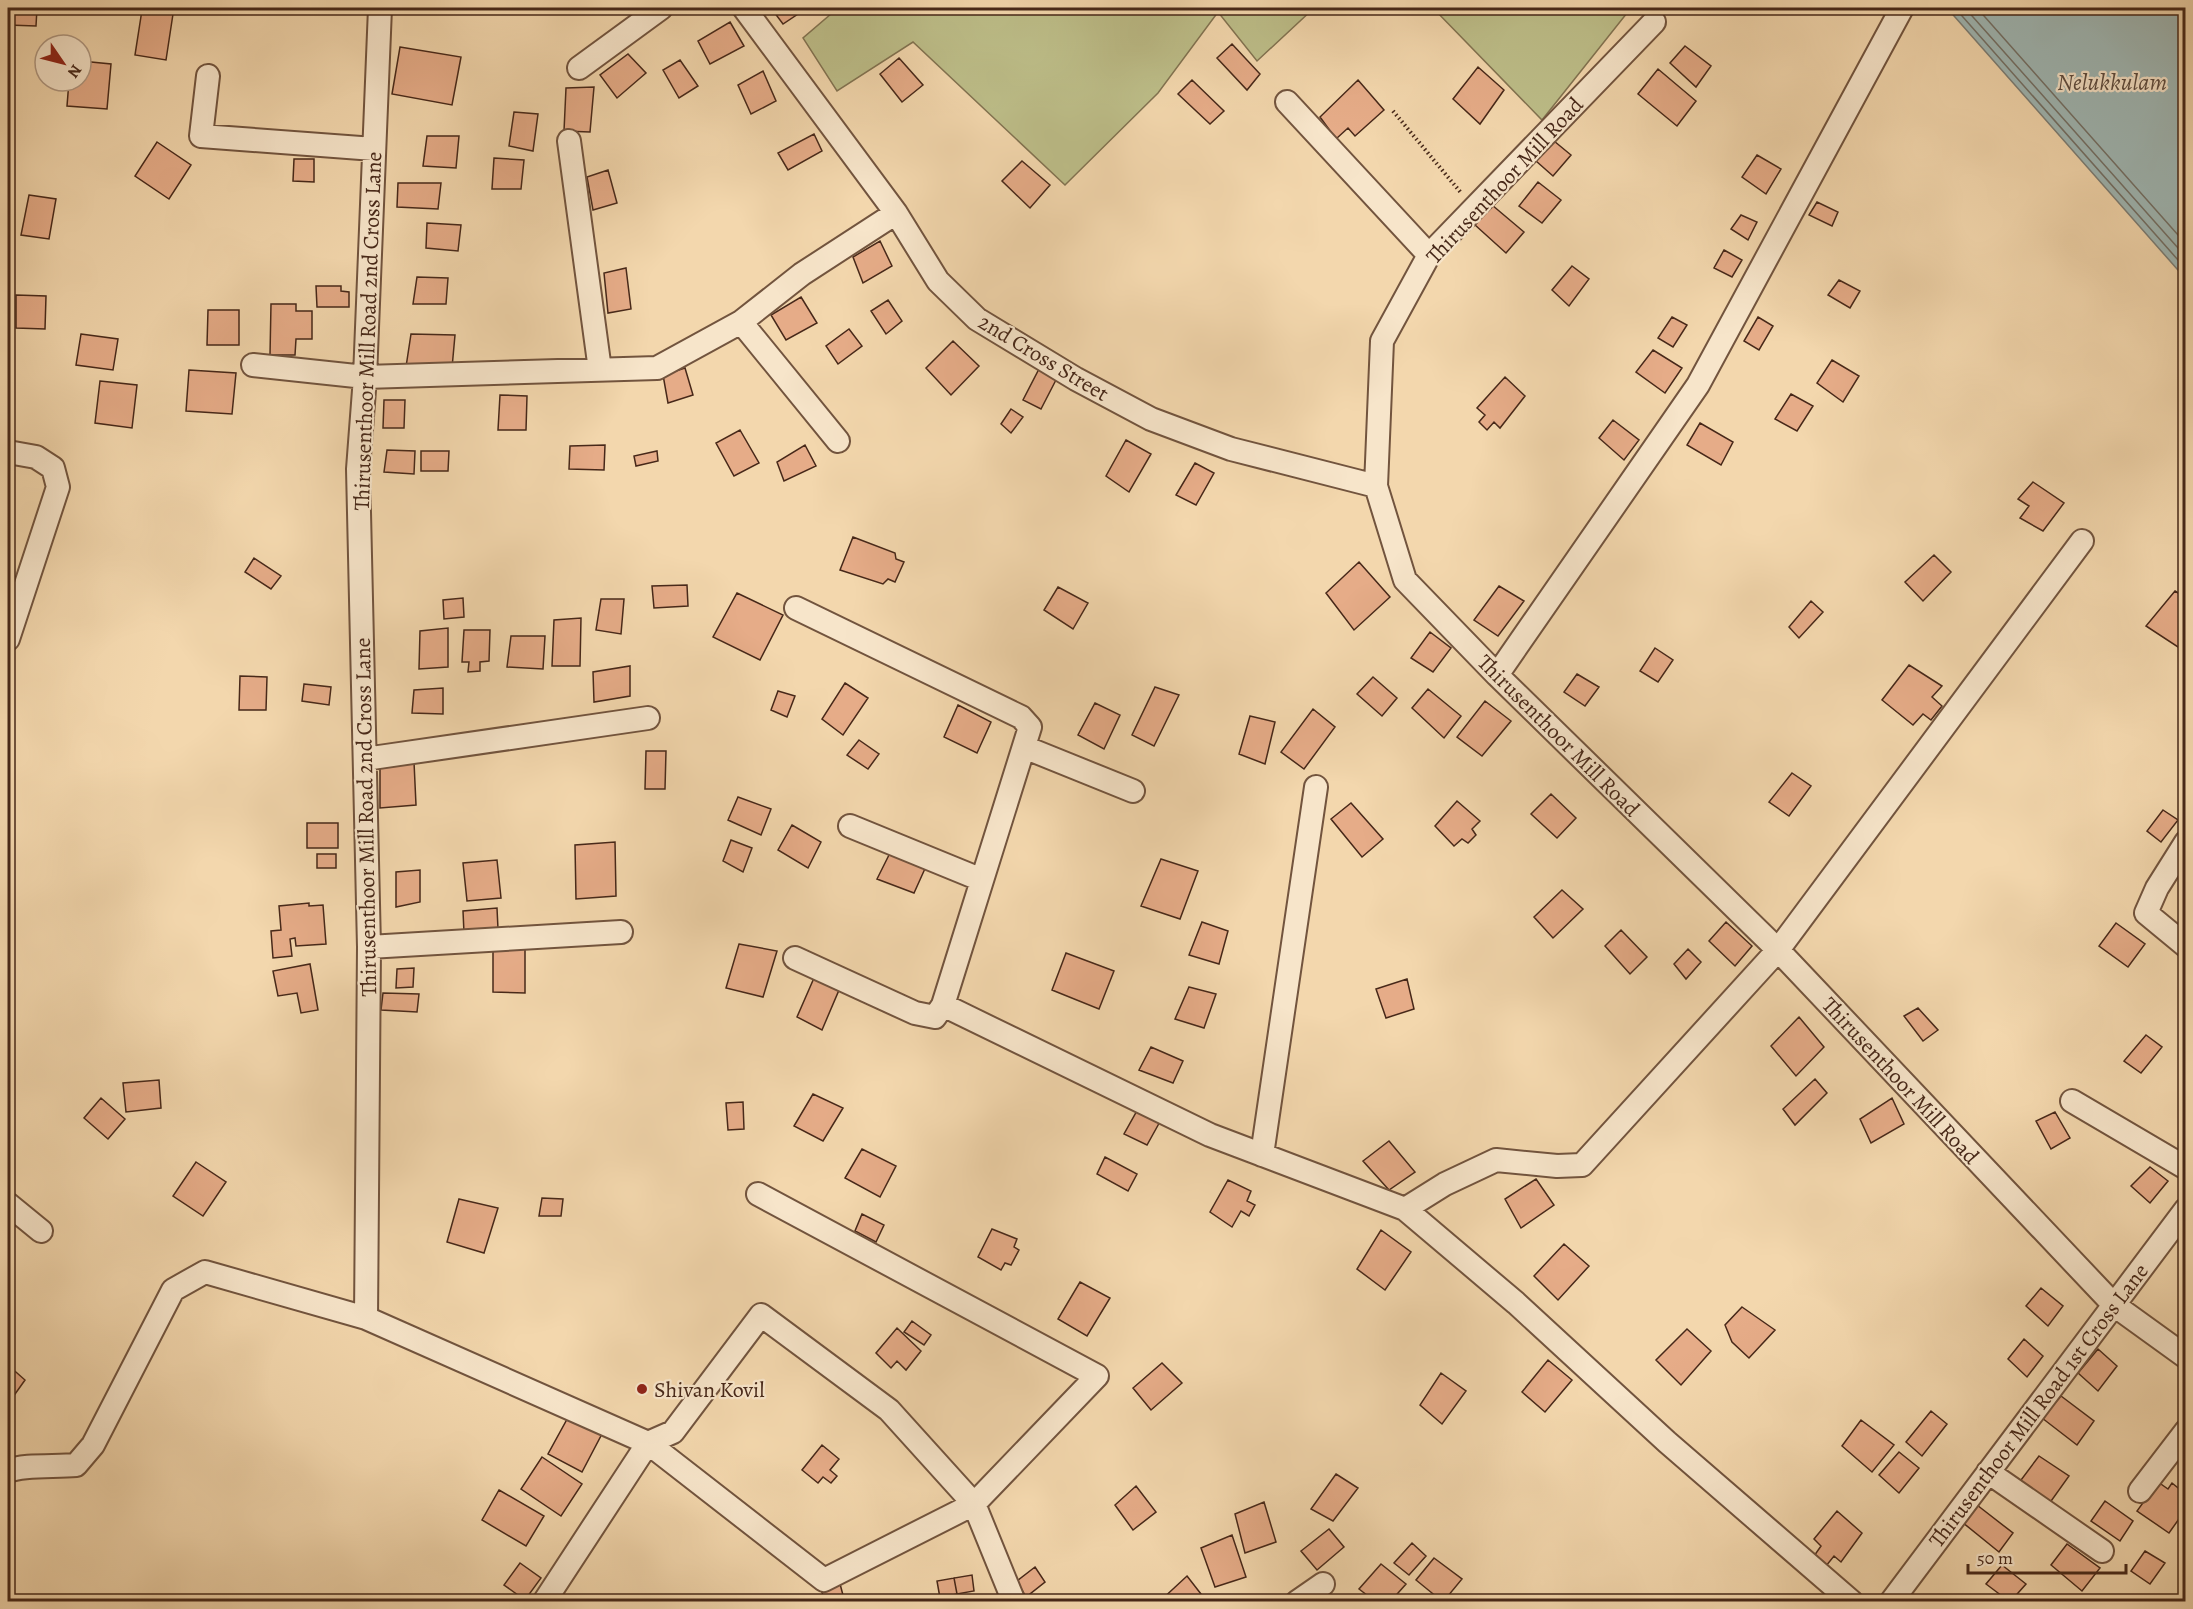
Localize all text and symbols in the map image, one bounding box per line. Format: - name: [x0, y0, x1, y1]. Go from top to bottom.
- north arrow: [33, 33, 93, 93]
- text: N: [62, 60, 87, 82]
- water label: Nelukkulam: [2057, 66, 2167, 98]
- street label: Thirusenthoor Mill Road: [1419, 90, 1590, 271]
- street label: Thirusenthoor Mill Road 2nd Cross Lane: [347, 151, 389, 511]
- street label: 2nd Cross Street: [973, 307, 1114, 409]
- street label: Thirusenthoor Mill Road 2nd Cross Lane: [348, 637, 384, 997]
- street label: Thirusenthoor Mill Road: [1471, 648, 1646, 824]
- street label: Thirusenthoor Mill Road: [1815, 991, 1986, 1171]
- street label: Thirusenthoor Mill Road 1st Cross Lane: [1922, 1257, 2156, 1554]
- place label: Shivan Kovil: [654, 1375, 765, 1405]
- marker: Shivan Kovil: [635, 1382, 649, 1396]
- scale bar: [1968, 1537, 2126, 1575]
- text: 50 m: [1977, 1546, 2013, 1570]

